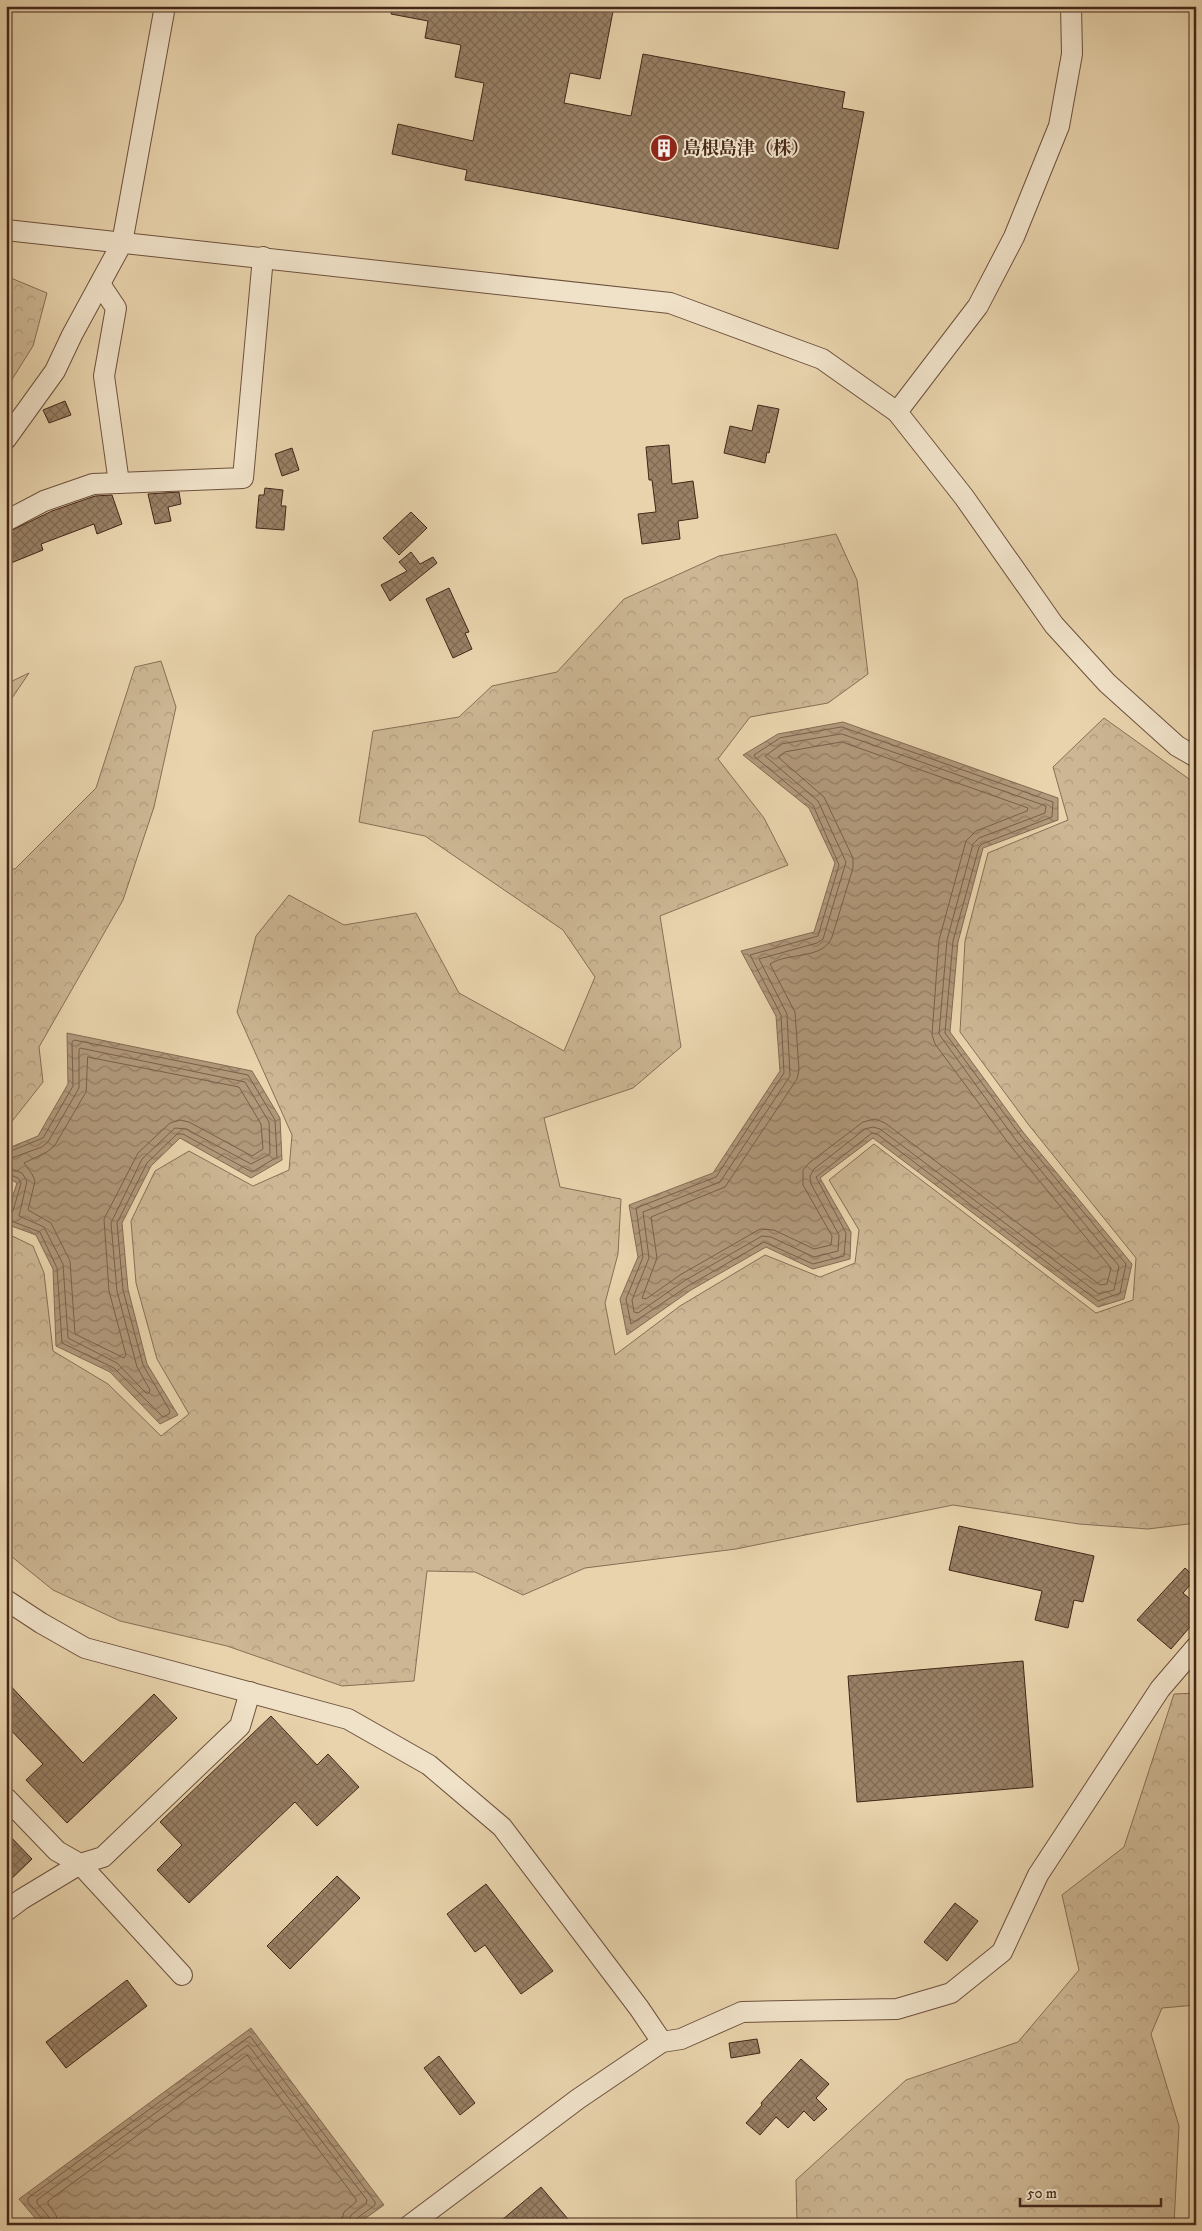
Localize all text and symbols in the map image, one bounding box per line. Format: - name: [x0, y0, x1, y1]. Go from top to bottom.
- building icon: 島根島津（株）: [649, 133, 679, 163]
- place label: 島根島津（株）: [683, 138, 809, 160]
- scale bar: [1020, 2176, 1161, 2208]
- text: 50 m: [1027, 2184, 1057, 2203]

